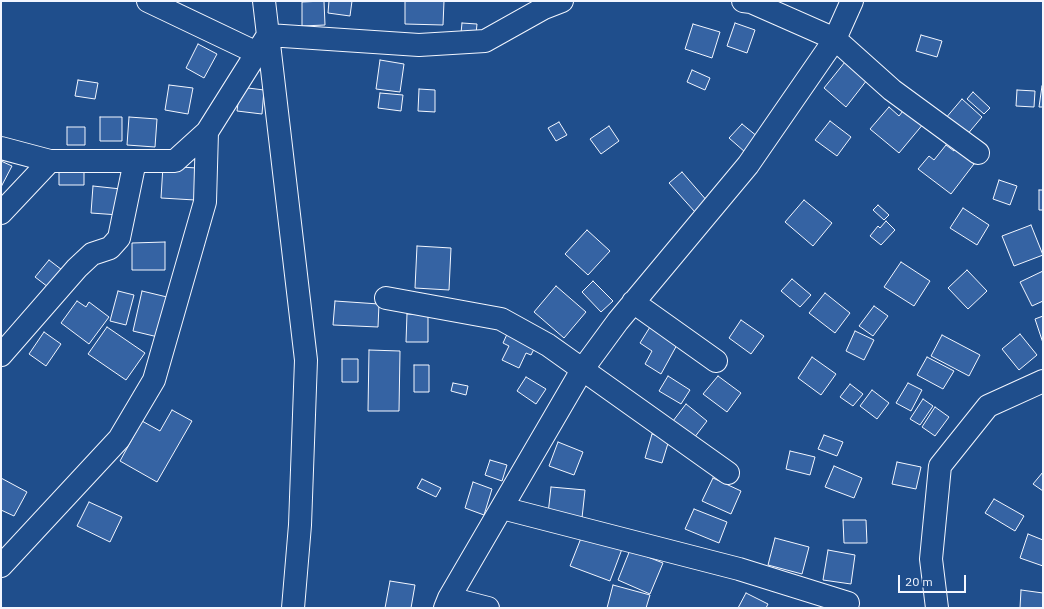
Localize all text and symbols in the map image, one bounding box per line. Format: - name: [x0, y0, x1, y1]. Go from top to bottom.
- scale bar: [900, 567, 968, 593]
- text: 20 m: [905, 574, 933, 589]

